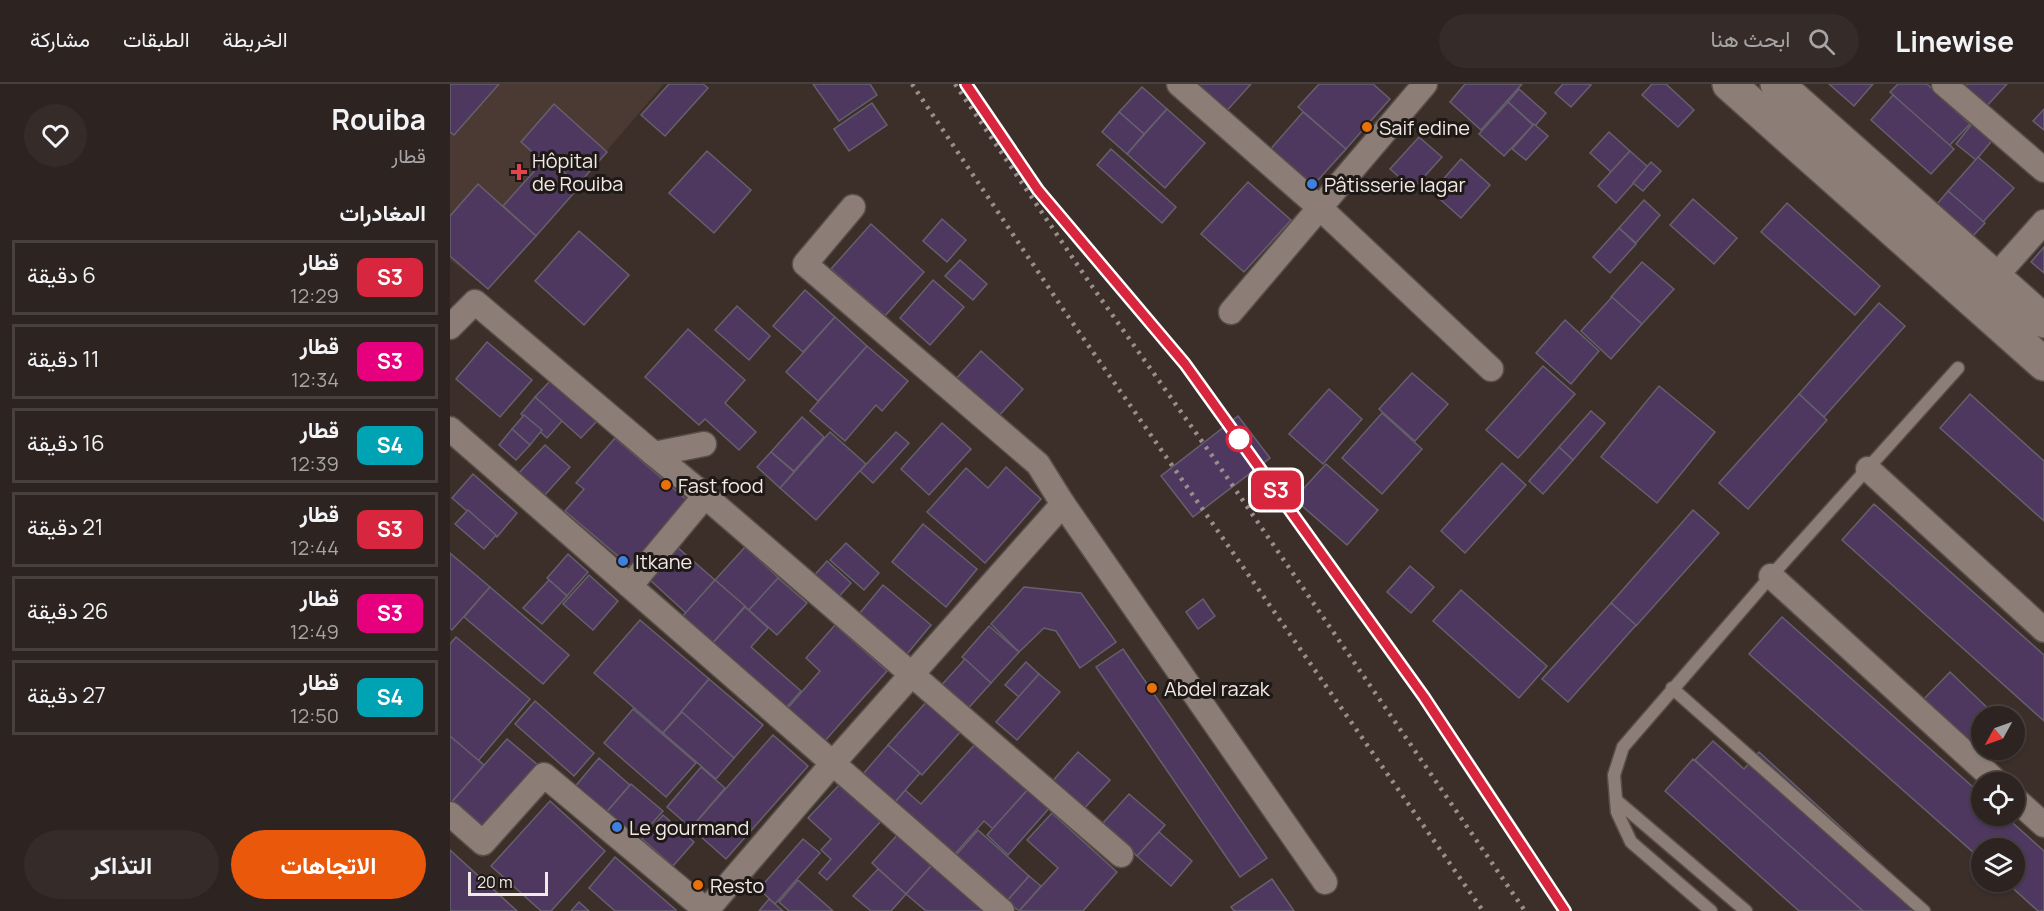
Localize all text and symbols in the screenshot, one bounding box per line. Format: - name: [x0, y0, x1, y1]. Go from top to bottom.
- search box: [1439, 14, 1859, 68]
- text: Linewise: [1895, 22, 2014, 60]
- text: ابحث هنا: [1710, 24, 1790, 54]
- text: مشاركة: [30, 25, 90, 53]
- text: الطبقات: [123, 25, 190, 53]
- text: الخريطة: [223, 25, 288, 53]
- icon: search: [1805, 25, 1838, 58]
- text: Rouiba: [331, 100, 426, 138]
- button: heart: [24, 104, 87, 167]
- place label: Saif edine: [1379, 114, 1470, 141]
- marker: Saif edine: [1360, 120, 1374, 134]
- text: قطار: [391, 142, 426, 169]
- place label: Hôpital de Rouiba: [532, 147, 623, 197]
- marker: Hôpital de Rouiba: [510, 163, 528, 181]
- place label: Pâtisserie lagar: [1324, 171, 1466, 198]
- marker: Pâtisserie lagar: [1305, 177, 1319, 191]
- text: المغادرات: [340, 198, 426, 228]
- text: قطار: [300, 247, 339, 277]
- text: 6 دقيقة: [27, 260, 96, 290]
- text: S3: [377, 263, 403, 291]
- text: 12:29: [290, 282, 339, 309]
- text: قطار: [300, 331, 339, 361]
- text: 11 دقيقة: [27, 344, 100, 374]
- text: S3: [377, 347, 403, 375]
- text: 12:34: [291, 366, 339, 393]
- text: قطار: [300, 415, 339, 445]
- unlabelled marker: [1226, 426, 1252, 452]
- text: 16 دقيقة: [27, 428, 105, 458]
- text: S4: [377, 431, 403, 459]
- text: 12:39: [290, 450, 339, 477]
- line badge: S3: [1249, 470, 1303, 510]
- place label: Fast food: [678, 472, 764, 499]
- text: S3: [1263, 476, 1289, 504]
- marker: Fast food: [659, 478, 673, 492]
- text: قطار: [300, 499, 339, 529]
- text: 21 دقيقة: [27, 512, 103, 542]
- text: S3: [377, 515, 403, 543]
- text: 12:44: [290, 534, 339, 561]
- place label: Itkane: [635, 548, 692, 575]
- marker: Itkane: [616, 554, 630, 568]
- text: قطار: [300, 583, 339, 613]
- text: 26 دقيقة: [27, 596, 109, 626]
- text: S3: [377, 599, 403, 627]
- text: 12:49: [290, 618, 339, 645]
- text: قطار: [300, 667, 339, 697]
- place label: Abdel razak: [1164, 675, 1271, 702]
- text: 27 دقيقة: [27, 680, 106, 710]
- marker: Abdel razak: [1145, 681, 1159, 695]
- text: S4: [377, 683, 403, 711]
- text: 12:50: [290, 702, 339, 729]
- north arrow: [1971, 706, 2025, 760]
- map controls: [1971, 706, 2025, 892]
- button: locate: [1971, 772, 2025, 826]
- place label: Le gourmand: [629, 814, 749, 841]
- marker: Le gourmand: [610, 820, 624, 834]
- button: التذاكر: [24, 830, 219, 899]
- button: الاتجاهات: [231, 830, 426, 899]
- button: layers: [1971, 838, 2025, 892]
- scale bar: [468, 869, 548, 896]
- text: 20 m: [477, 871, 513, 893]
- place label: Resto: [710, 872, 764, 899]
- marker: Resto: [691, 878, 705, 892]

